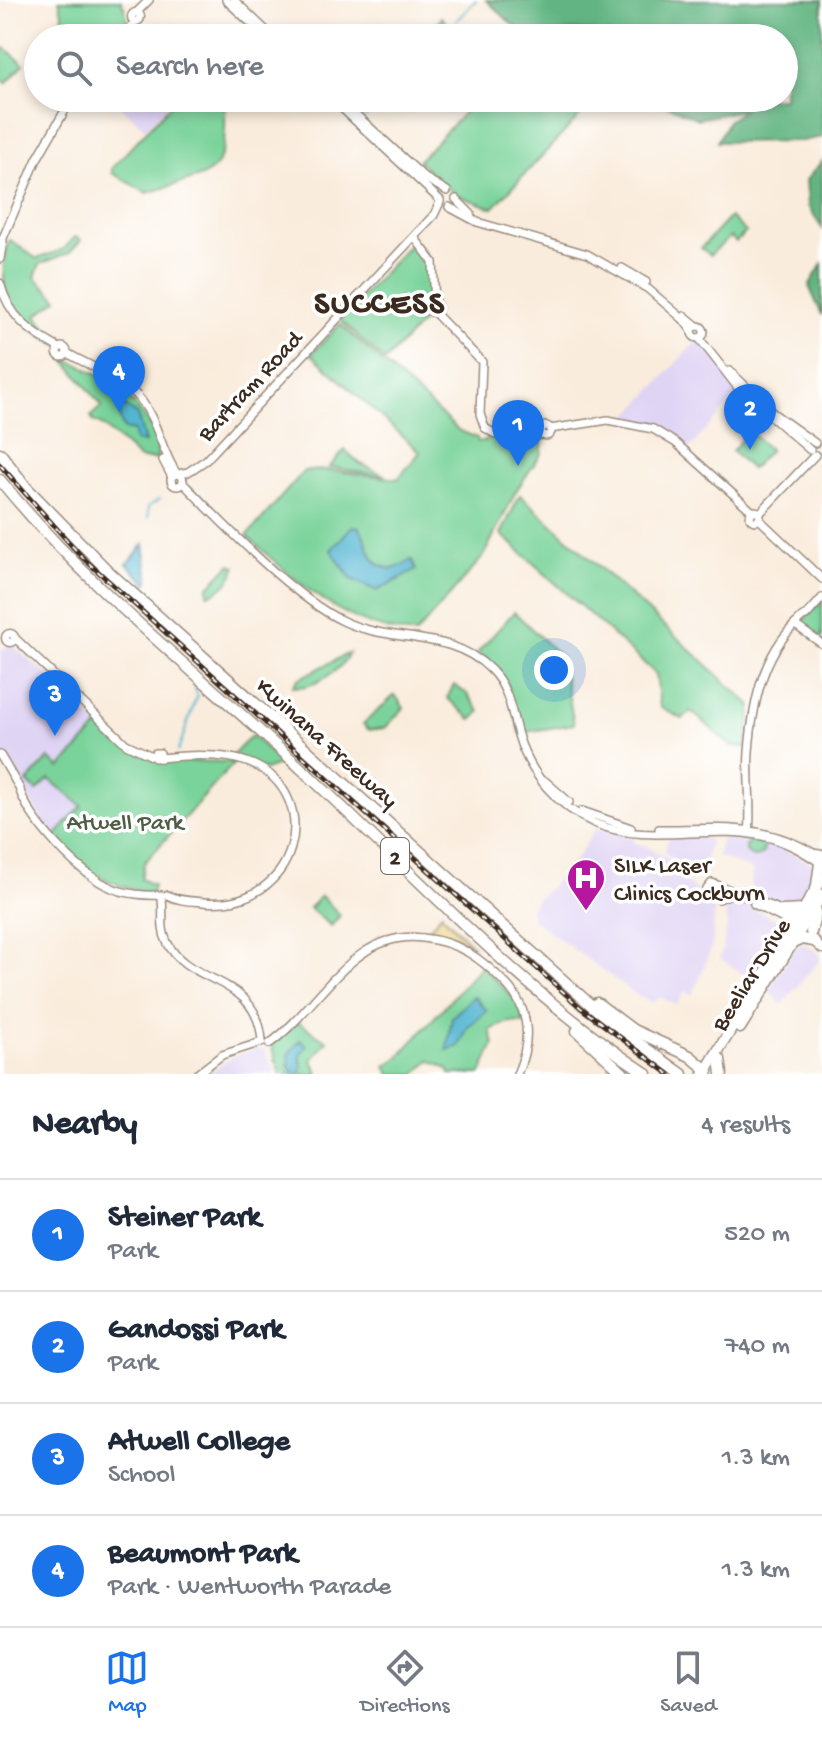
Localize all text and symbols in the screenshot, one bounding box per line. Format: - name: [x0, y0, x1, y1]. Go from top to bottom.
- search box: [24, 24, 798, 112]
- icon: search: [52, 46, 96, 90]
- text: Search here: [116, 51, 264, 86]
- district label: SUCCESS: [314, 287, 446, 325]
- street label: Bartram Road: [192, 325, 312, 450]
- pin: 4: [93, 346, 145, 412]
- pin: 2: [724, 384, 776, 450]
- pin: 1: [492, 400, 544, 466]
- your location: [534, 650, 574, 690]
- pin: 3: [29, 670, 81, 736]
- street label: Kwinana Freeway: [249, 673, 403, 816]
- park label: Atwell Park: [67, 810, 186, 839]
- road number: 2: [381, 838, 409, 874]
- place label: SILK Laser Clinics Cockburn: [614, 853, 766, 910]
- hospital icon: SILK Laser Clinics Cockburn: [565, 857, 607, 912]
- street label: Beeliar Drive: [706, 914, 799, 1038]
- text: Nearby: [32, 1106, 137, 1146]
- text: 4 results: [701, 1111, 790, 1142]
- text: Steiner Park: [108, 1202, 261, 1237]
- text: 1: [53, 1220, 63, 1251]
- text: 520 m: [724, 1220, 790, 1251]
- text: Park: [108, 1237, 158, 1268]
- text: Gandossi Park: [108, 1314, 284, 1349]
- text: 2: [52, 1332, 64, 1363]
- text: 740 m: [725, 1332, 790, 1363]
- text: Park: [108, 1349, 158, 1380]
- text: Atwell College: [108, 1426, 290, 1461]
- text: 3: [51, 1444, 65, 1475]
- text: 1.3 km: [722, 1444, 790, 1475]
- text: School: [108, 1461, 176, 1492]
- text: Beaumont Park: [108, 1538, 297, 1573]
- text: 4: [52, 1556, 64, 1587]
- text: 1.3 km: [722, 1556, 790, 1587]
- text: Park · Wentworth Parade: [108, 1573, 391, 1604]
- tab: Map: [105, 1646, 149, 1720]
- tab: Directions: [360, 1646, 450, 1720]
- tab: Saved: [660, 1646, 717, 1720]

